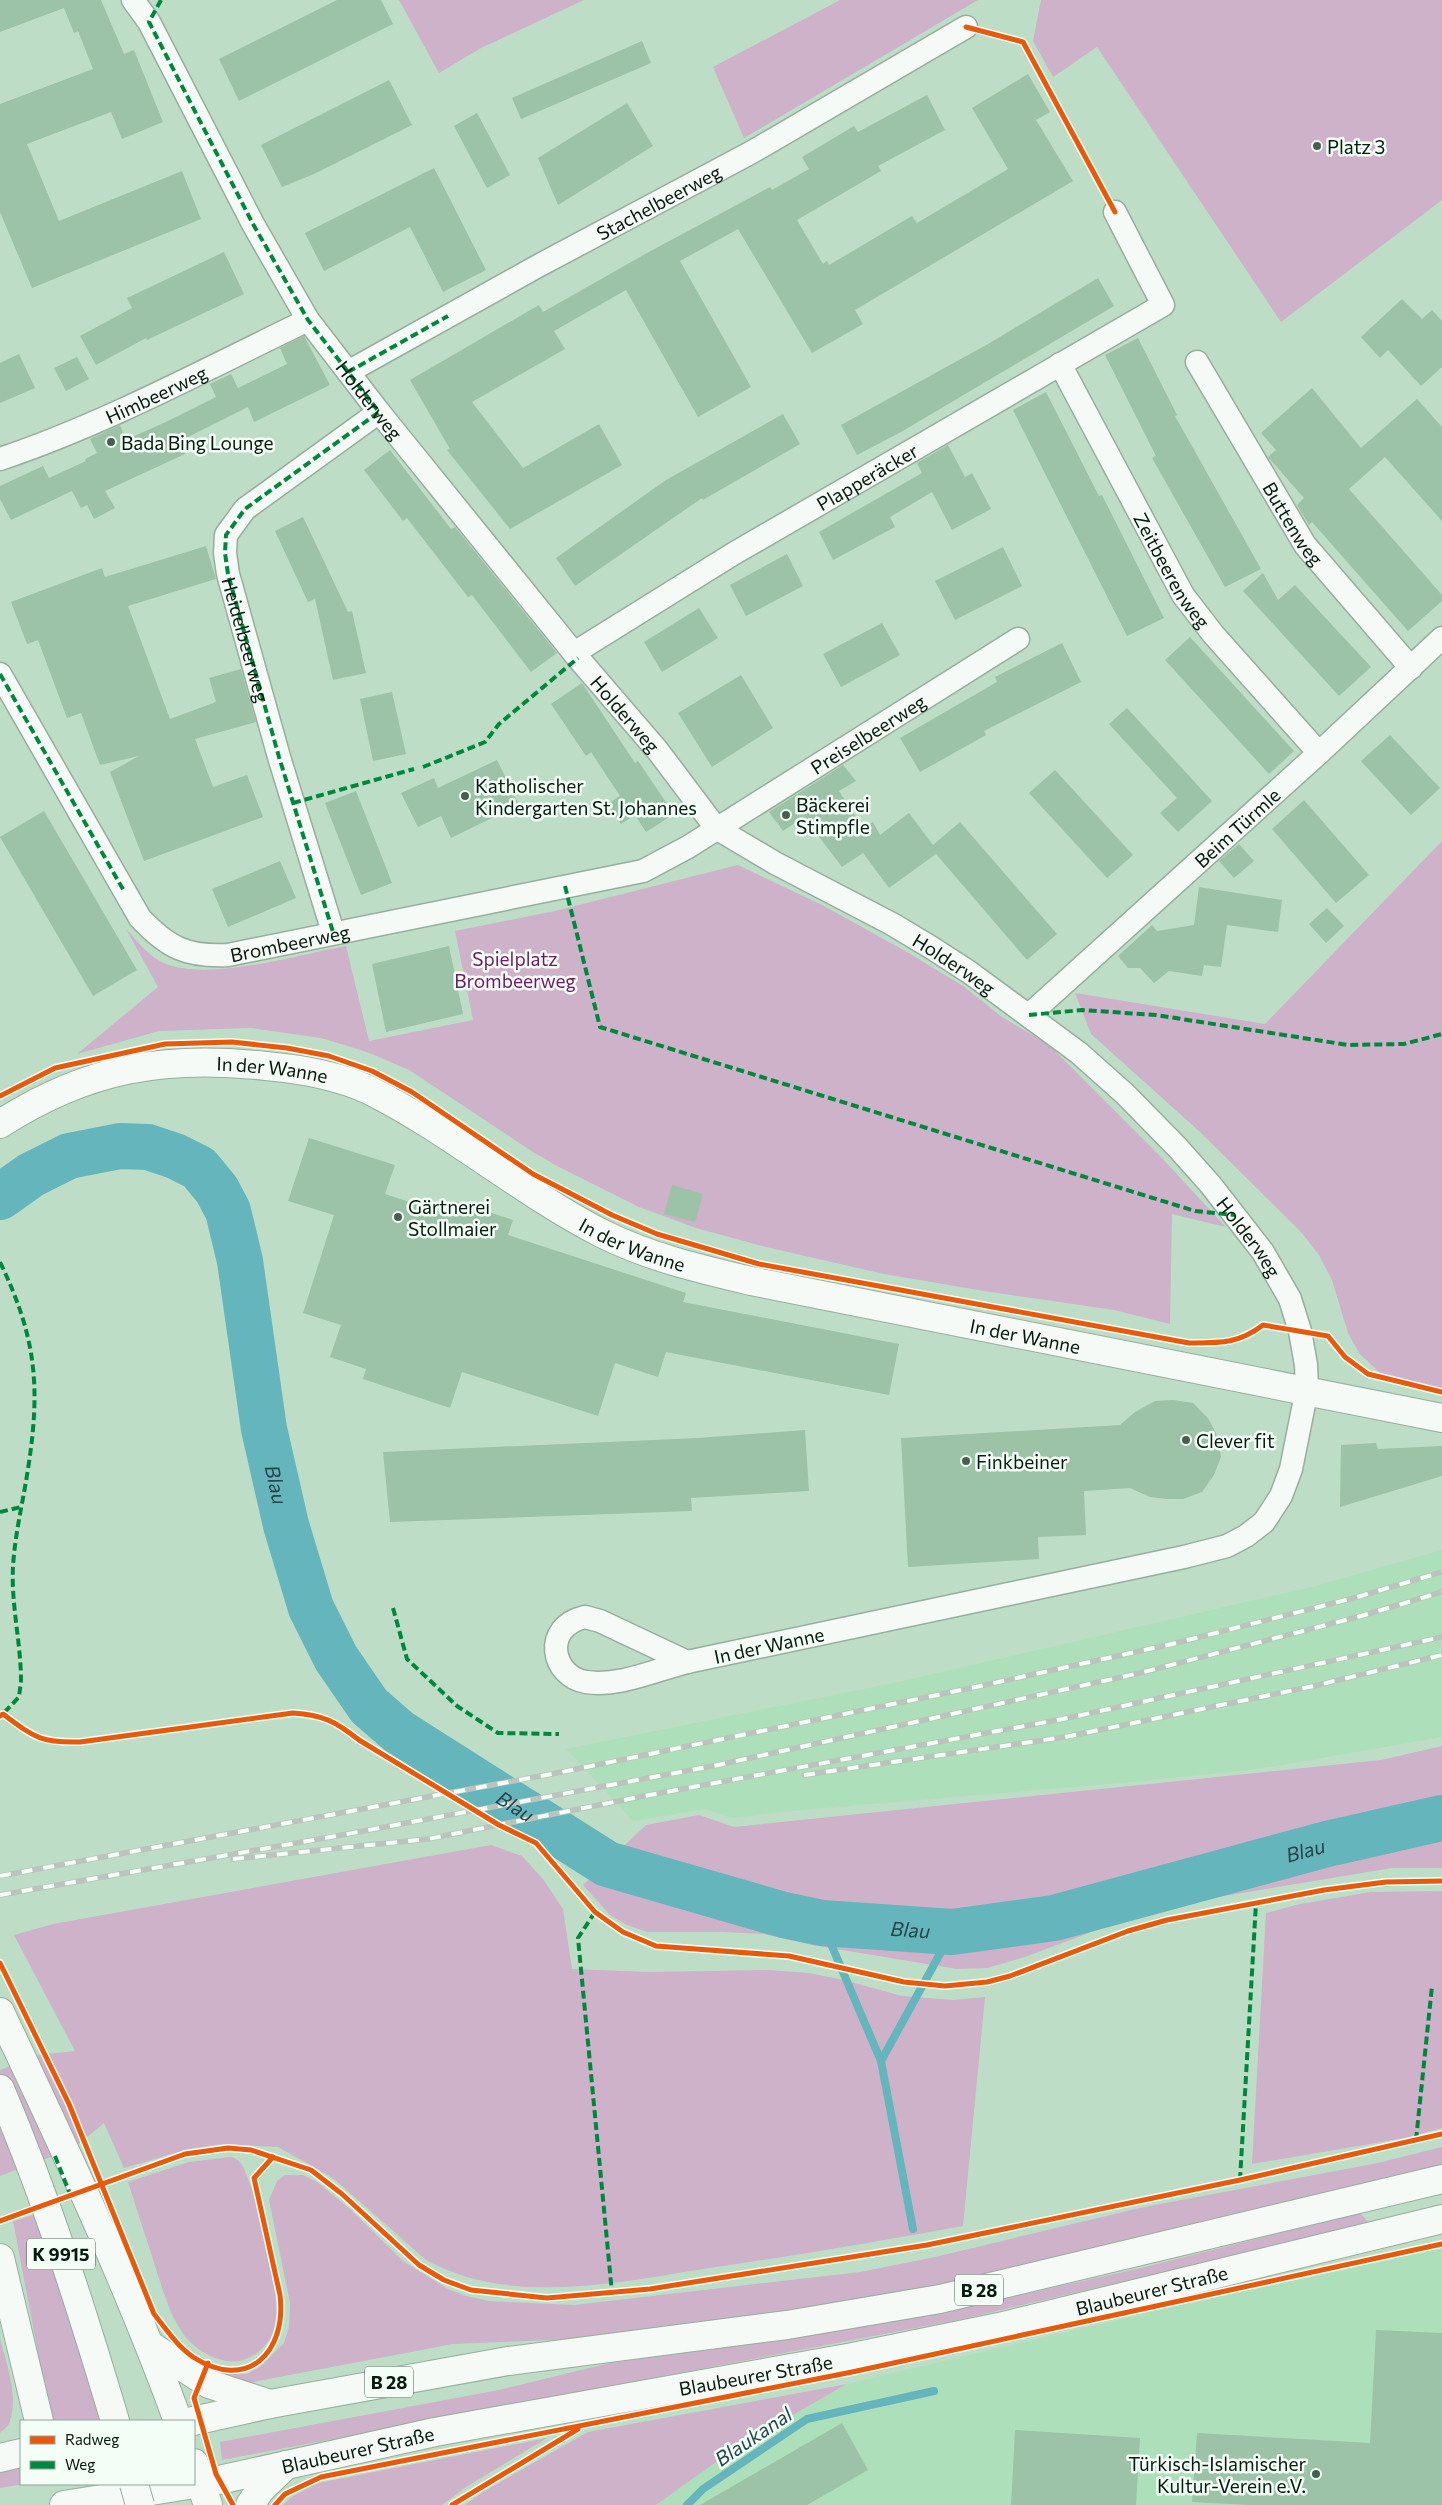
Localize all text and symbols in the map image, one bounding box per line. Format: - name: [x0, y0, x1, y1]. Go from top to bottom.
- place label: Platz 3: [1327, 135, 1385, 158]
- marker: Platz 3: [1311, 140, 1323, 152]
- street label: Stachelbeerweg: [592, 159, 725, 244]
- street label: Holderweg: [332, 356, 408, 444]
- street label: Himbeerweg: [101, 360, 211, 428]
- place label: Bada Bing Lounge: [121, 431, 274, 454]
- marker: Bada Bing Lounge: [105, 436, 117, 448]
- street label: Plapperäcker: [812, 438, 922, 515]
- street label: Buttenweg: [1259, 477, 1328, 570]
- street label: Zeitbeerenweg: [1130, 509, 1215, 632]
- street label: Heidelbeerweg: [218, 574, 275, 705]
- street label: Holderweg: [586, 670, 665, 757]
- street label: Preiselbeerweg: [806, 689, 930, 778]
- place label: Katholischer Kindergarten St. Johannes: [475, 774, 697, 819]
- street label: Beim Türmle: [1189, 783, 1284, 872]
- marker: Katholischer Kindergarten St. Johannes: [459, 790, 471, 802]
- place label: Bäckerei Stimpfle: [796, 793, 870, 838]
- marker: Bäckerei Stimpfle: [780, 809, 792, 821]
- street label: Brombeerweg: [228, 919, 352, 966]
- street label: Holderweg: [909, 928, 1000, 999]
- park label: Spielplatz Brombeerweg: [454, 947, 576, 992]
- street label: In der Wanne: [216, 1051, 330, 1087]
- street label: Holderweg: [1212, 1192, 1286, 1281]
- place label: Gärtnerei Stollmaier: [408, 1195, 497, 1240]
- marker: Gärtnerei Stollmaier: [392, 1211, 404, 1223]
- street label: In der Wanne: [576, 1212, 688, 1276]
- street label: In der Wanne: [968, 1313, 1083, 1358]
- place label: Clever fit: [1196, 1429, 1275, 1452]
- marker: Clever fit: [1180, 1434, 1192, 1446]
- place label: Finkbeiner: [976, 1450, 1068, 1473]
- marker: Finkbeiner: [960, 1455, 972, 1467]
- water label: Blau: [261, 1463, 293, 1507]
- street label: In der Wanne: [712, 1622, 826, 1668]
- water label: Blau: [492, 1785, 539, 1827]
- water label: Blau: [1283, 1833, 1328, 1867]
- water label: Blau: [890, 1916, 931, 1942]
- road number: K 9915: [27, 2238, 95, 2270]
- street label: Blaubeurer Straße: [1073, 2260, 1230, 2319]
- road number: B 28: [955, 2274, 1003, 2306]
- street label: Blaubeurer Straße: [677, 2349, 834, 2400]
- road number: B 28: [365, 2366, 413, 2398]
- water label: Blaukanal: [710, 2401, 797, 2471]
- legend: [20, 2420, 195, 2485]
- street label: Blaubeurer Straße: [279, 2421, 436, 2477]
- text: Radweg: [65, 2430, 119, 2448]
- place label: Türkisch-Islamischer Kultur-Verein e.V.: [1128, 2452, 1306, 2497]
- text: Weg: [65, 2455, 95, 2473]
- marker: Türkisch-Islamischer Kultur-Verein e.V.: [1310, 2468, 1322, 2480]

